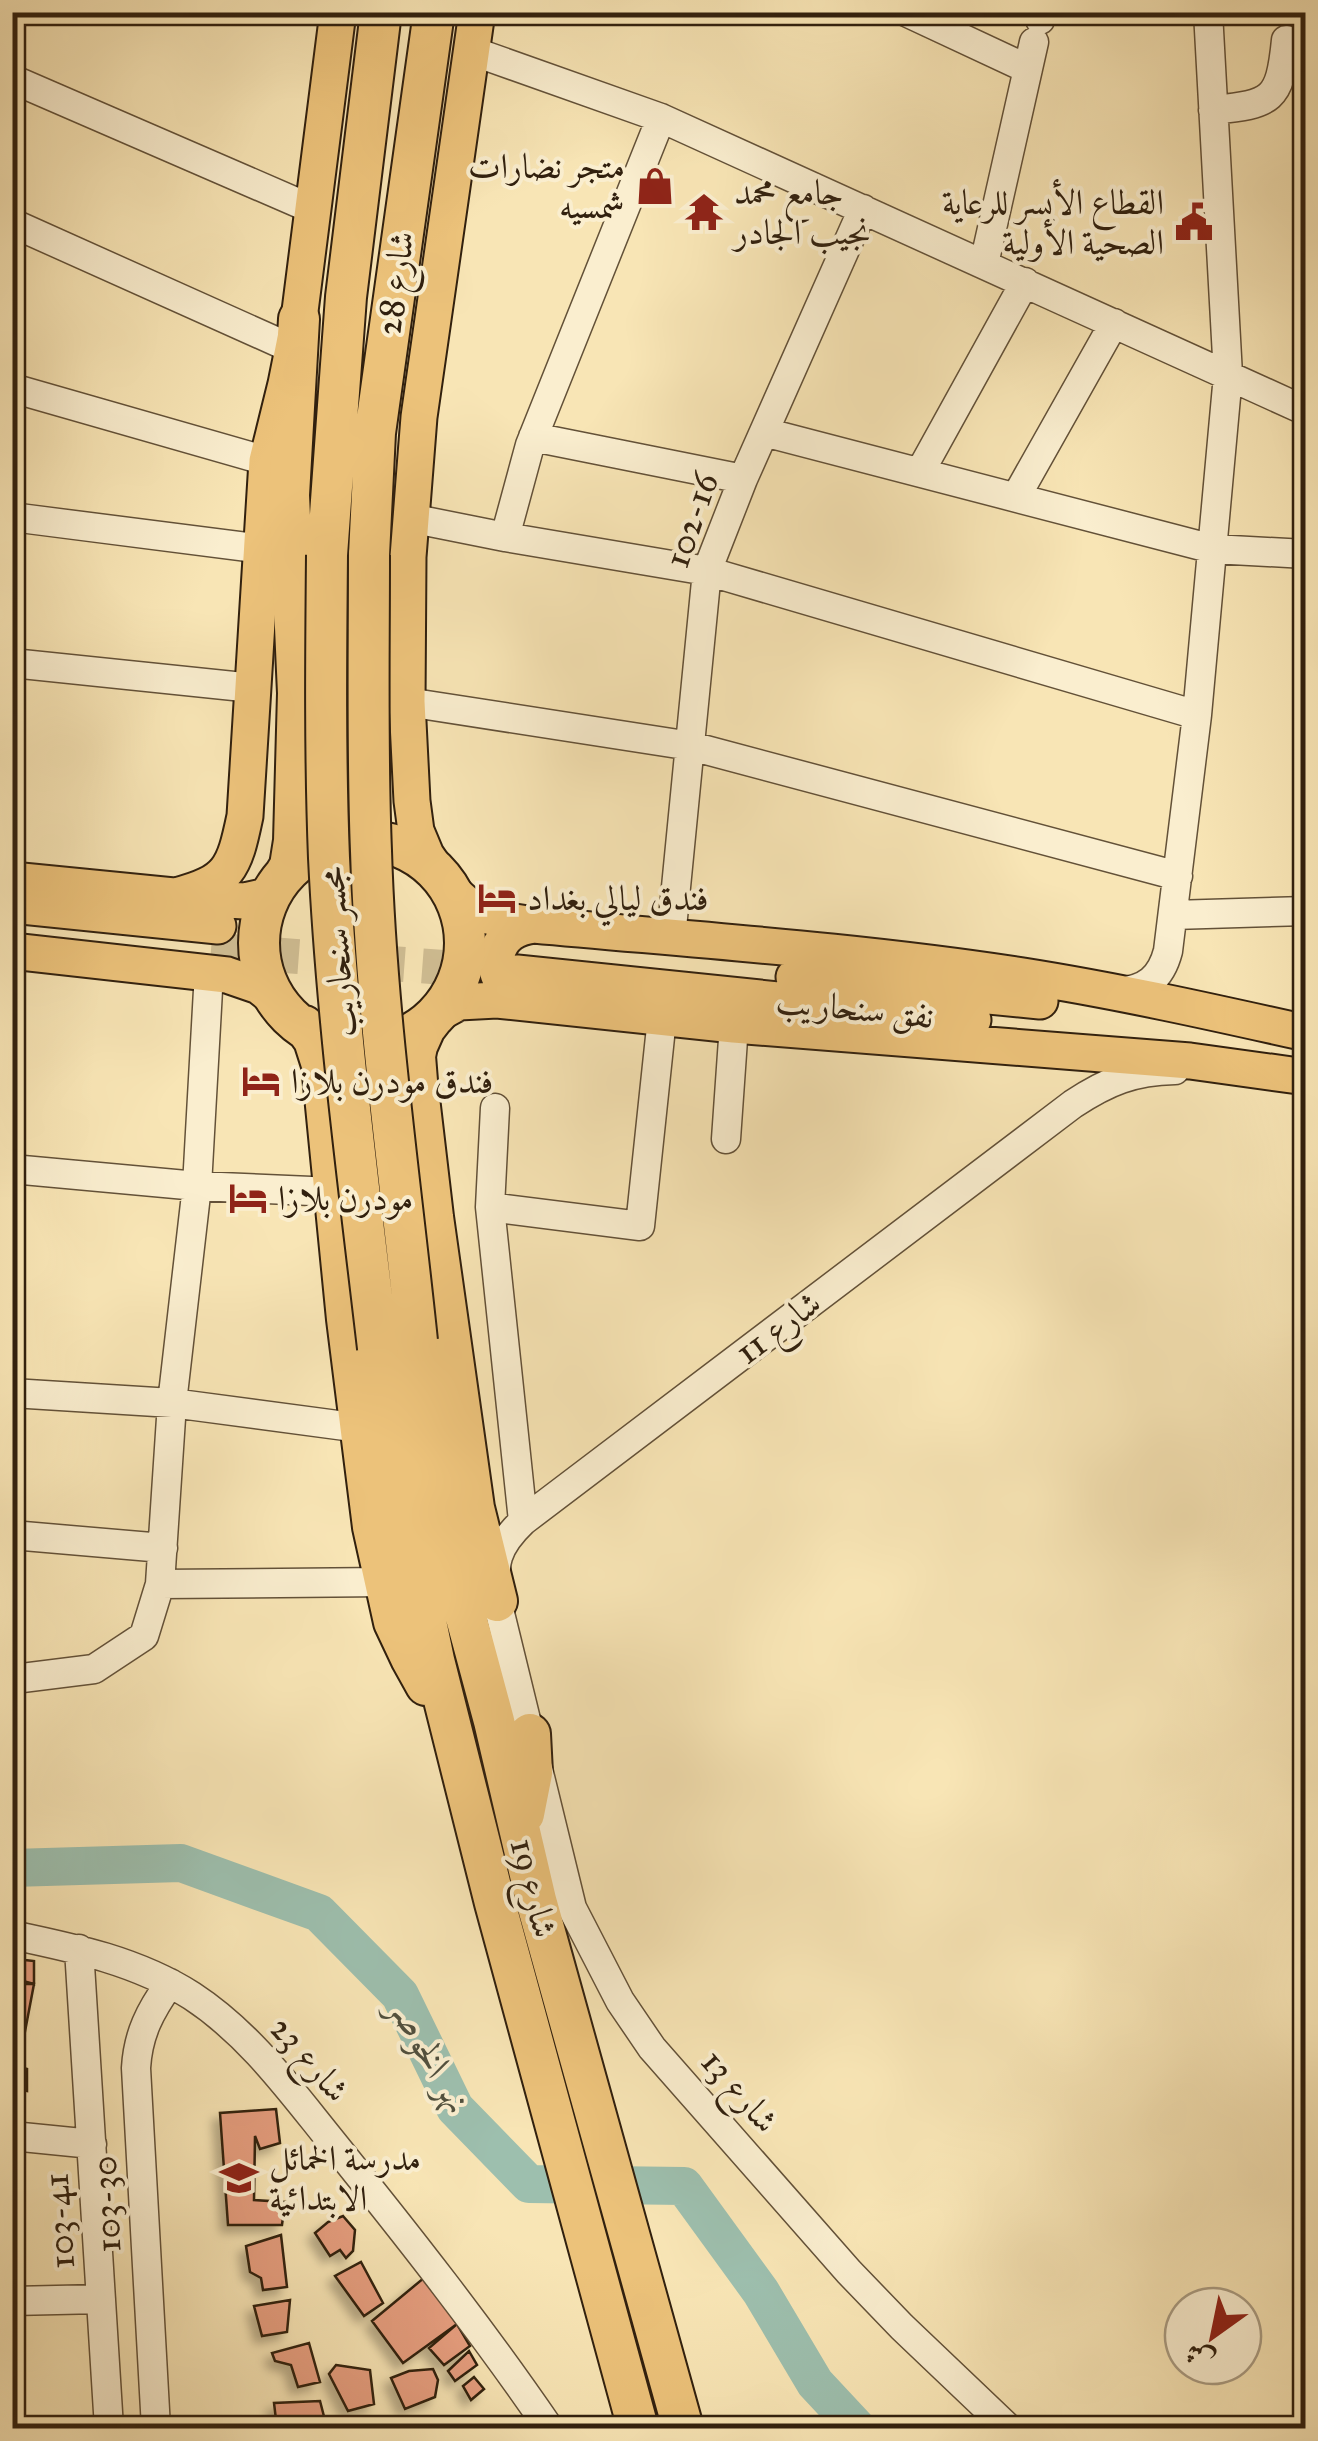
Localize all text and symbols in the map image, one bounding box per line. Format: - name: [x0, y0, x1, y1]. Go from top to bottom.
- place label: متجر نضارات شمسيه: [468, 145, 625, 228]
- shop icon: متجر نضارات شمسيه: [634, 165, 676, 207]
- place label: جامع محمد نجيب الجادر: [731, 171, 871, 255]
- place label: القطاع الأيسر للرعاية الصحية الأولية: [942, 178, 1164, 264]
- temple icon: جامع محمد نجيب الجادر: [683, 191, 725, 233]
- public building icon: القطاع الأيسر للرعاية الصحية الأولية: [1173, 201, 1215, 243]
- street label: شارع 28: [367, 228, 431, 339]
- street label: 102-16: [655, 466, 728, 573]
- street label: مجسر سنحاريب: [310, 865, 366, 1039]
- hotel icon: فندق ليالي بغداد: [476, 877, 518, 919]
- place label: فندق ليالي بغداد: [527, 877, 709, 927]
- street label: نفق سنحاريب: [774, 979, 936, 1038]
- hotel icon: فندق مودرن بلازا: [240, 1060, 282, 1102]
- place label: فندق مودرن بلازا: [291, 1060, 493, 1103]
- hotel icon: مودرن بلازا: [227, 1177, 269, 1219]
- place label: مودرن بلازا: [278, 1177, 413, 1220]
- street label: شارع 11: [727, 1281, 834, 1379]
- street label: شارع 19: [494, 1834, 567, 1944]
- water label: نهر الخوصر: [376, 1986, 483, 2123]
- street label: شارع 23: [255, 2008, 359, 2116]
- street label: شارع 13: [687, 2041, 787, 2146]
- place label: مدرسة الخمائل الابتدائية: [269, 2137, 421, 2220]
- street label: 103-30: [82, 2155, 131, 2253]
- school or university icon: مدرسة الخمائل الابتدائية: [218, 2157, 260, 2199]
- street label: 103-41: [35, 2172, 84, 2270]
- north arrow: [1163, 2286, 1263, 2386]
- text: ش: [1178, 2334, 1221, 2379]

